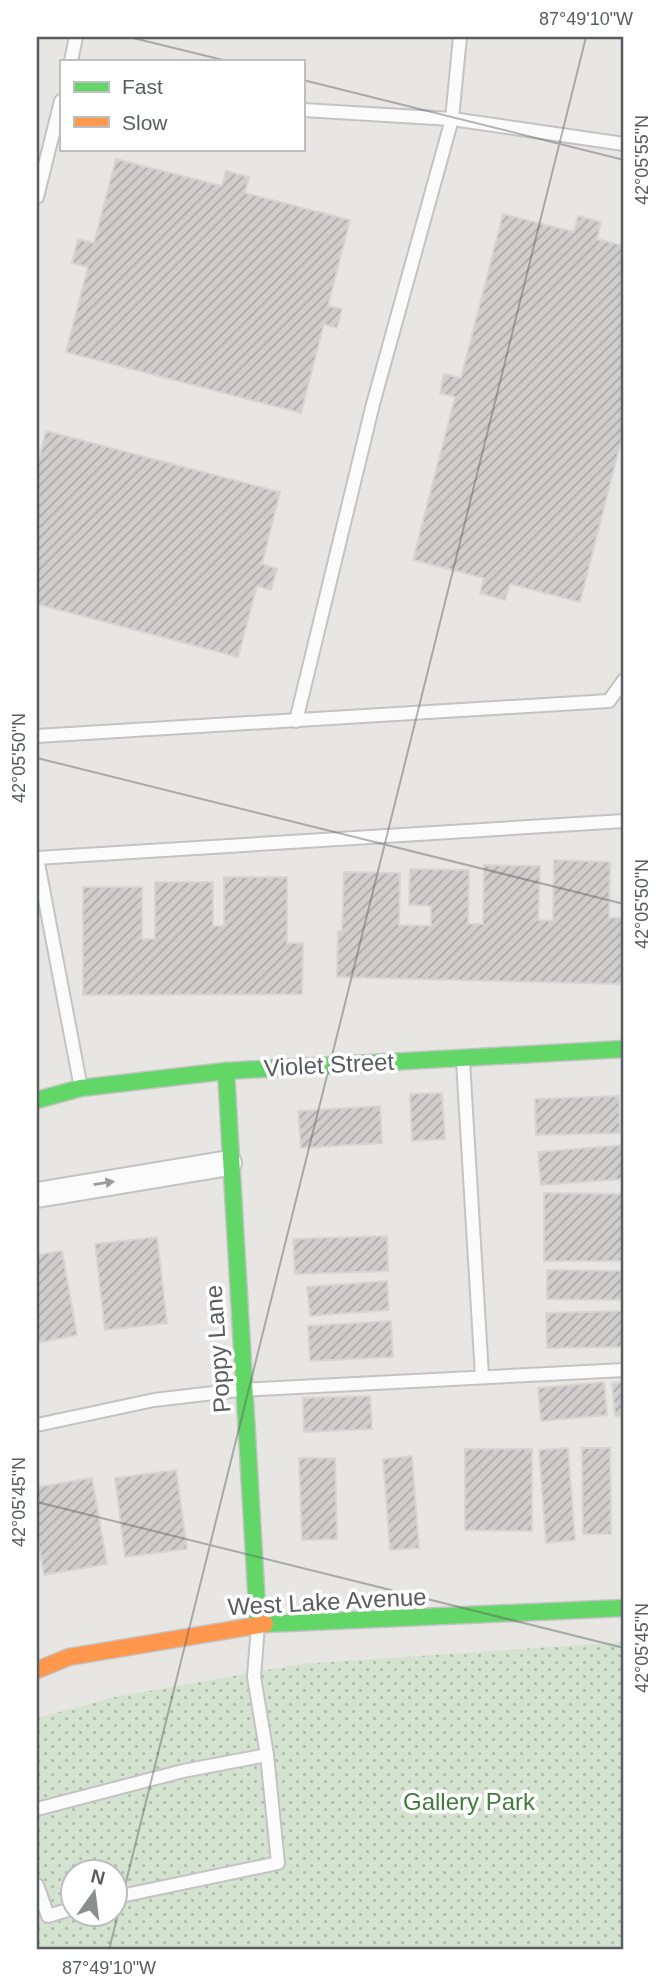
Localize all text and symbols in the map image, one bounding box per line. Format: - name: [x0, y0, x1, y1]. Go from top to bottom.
- text: 87°49'10"W: [539, 9, 633, 29]
- legend: [60, 60, 304, 150]
- text: Fast: [122, 75, 163, 98]
- text: Slow: [122, 111, 168, 134]
- text: 42°05'55"N: [632, 115, 652, 205]
- text: 42°05'50"N: [9, 713, 29, 803]
- text: 42°05'50"N: [632, 859, 652, 949]
- street label: Violet Street: [263, 1048, 395, 1081]
- one-way arrow: [93, 1177, 115, 1188]
- street label: Poppy Lane: [200, 1284, 235, 1414]
- text: 42°05'45"N: [9, 1457, 29, 1547]
- street label: West Lake Avenue: [227, 1583, 427, 1620]
- text: 42°05'45"N: [632, 1603, 652, 1693]
- park label: Gallery Park: [403, 1788, 536, 1815]
- north arrow: [60, 1857, 130, 1927]
- text: N: [89, 1865, 107, 1889]
- text: 87°49'10"W: [62, 1958, 156, 1978]

